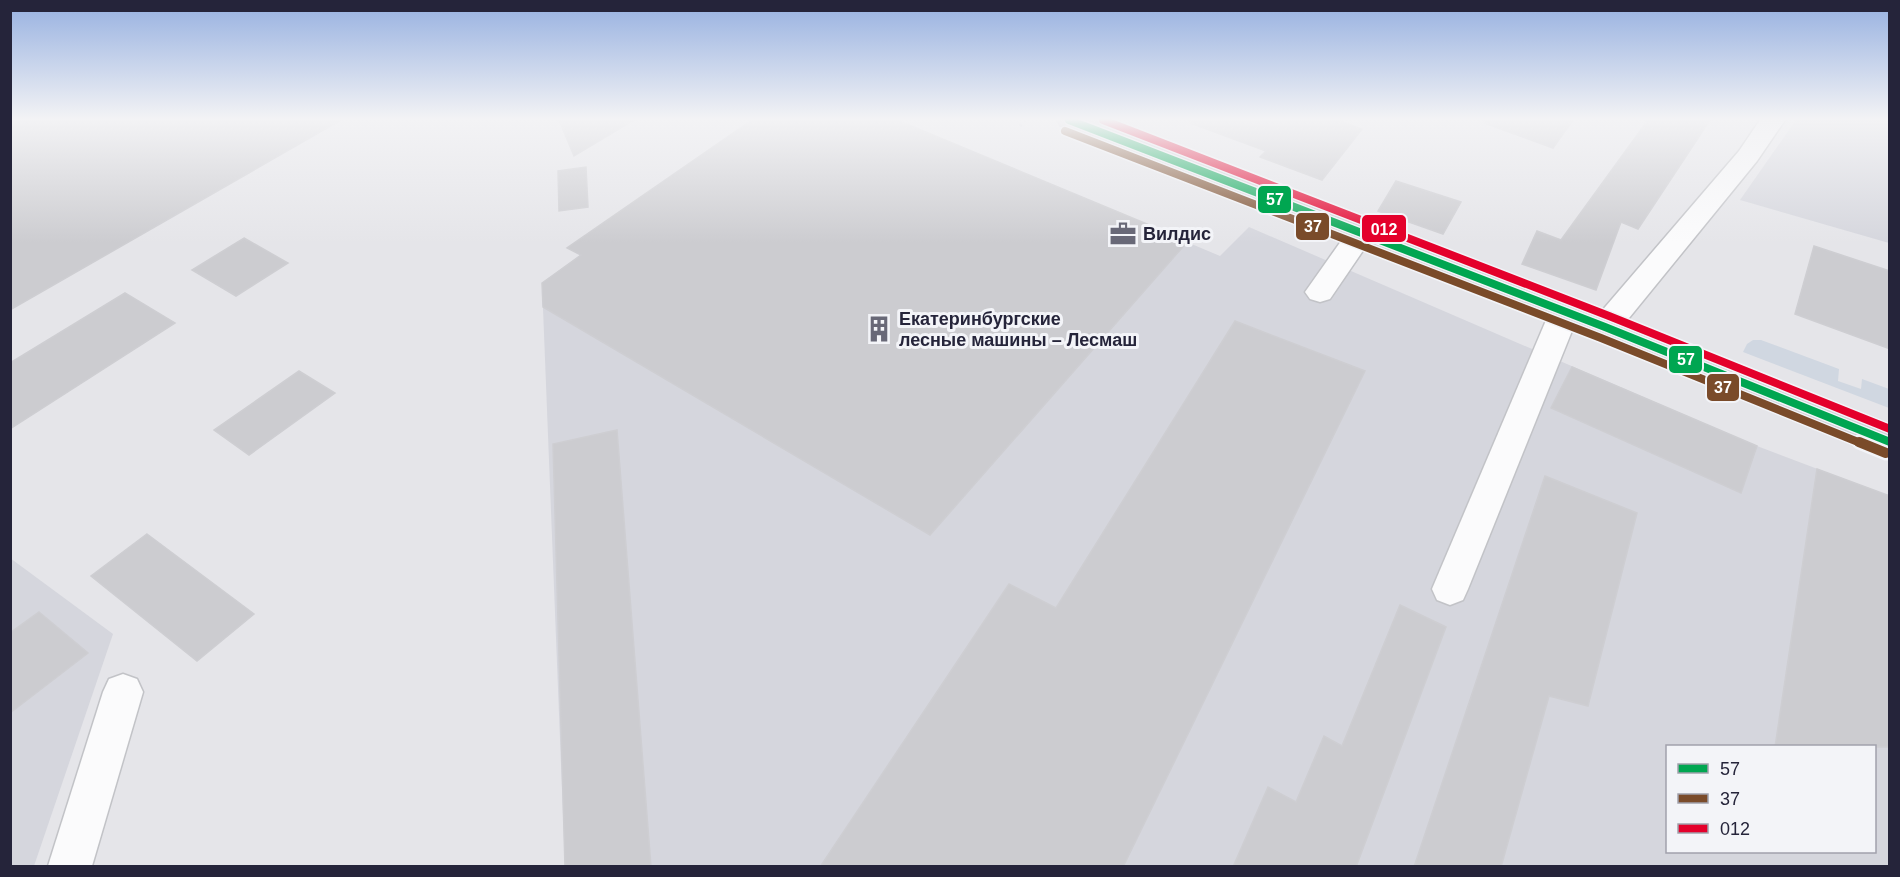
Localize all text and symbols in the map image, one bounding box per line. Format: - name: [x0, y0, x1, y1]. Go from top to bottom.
- line badge: 57: [1257, 185, 1292, 214]
- text: 57: [1266, 191, 1284, 208]
- line badge: 37: [1295, 212, 1330, 241]
- line badge: 012: [1361, 214, 1407, 243]
- text: 37: [1304, 218, 1322, 235]
- office icon: Вилдис: [1108, 219, 1138, 249]
- text: 012: [1371, 221, 1397, 238]
- place label: Вилдис: [1143, 224, 1211, 244]
- place label: Екатеринбургские лесные машины – Лесмаш: [899, 309, 1137, 350]
- building icon: Екатеринбургские лесные машины – Лесмаш: [864, 314, 894, 344]
- line badge: 57: [1668, 345, 1703, 374]
- text: 57: [1677, 351, 1695, 368]
- line badge: 37: [1706, 373, 1740, 402]
- text: 37: [1714, 379, 1732, 396]
- legend: [1666, 745, 1876, 853]
- text: 57: [1720, 759, 1740, 779]
- text: 37: [1720, 789, 1740, 809]
- text: 012: [1720, 819, 1750, 839]

